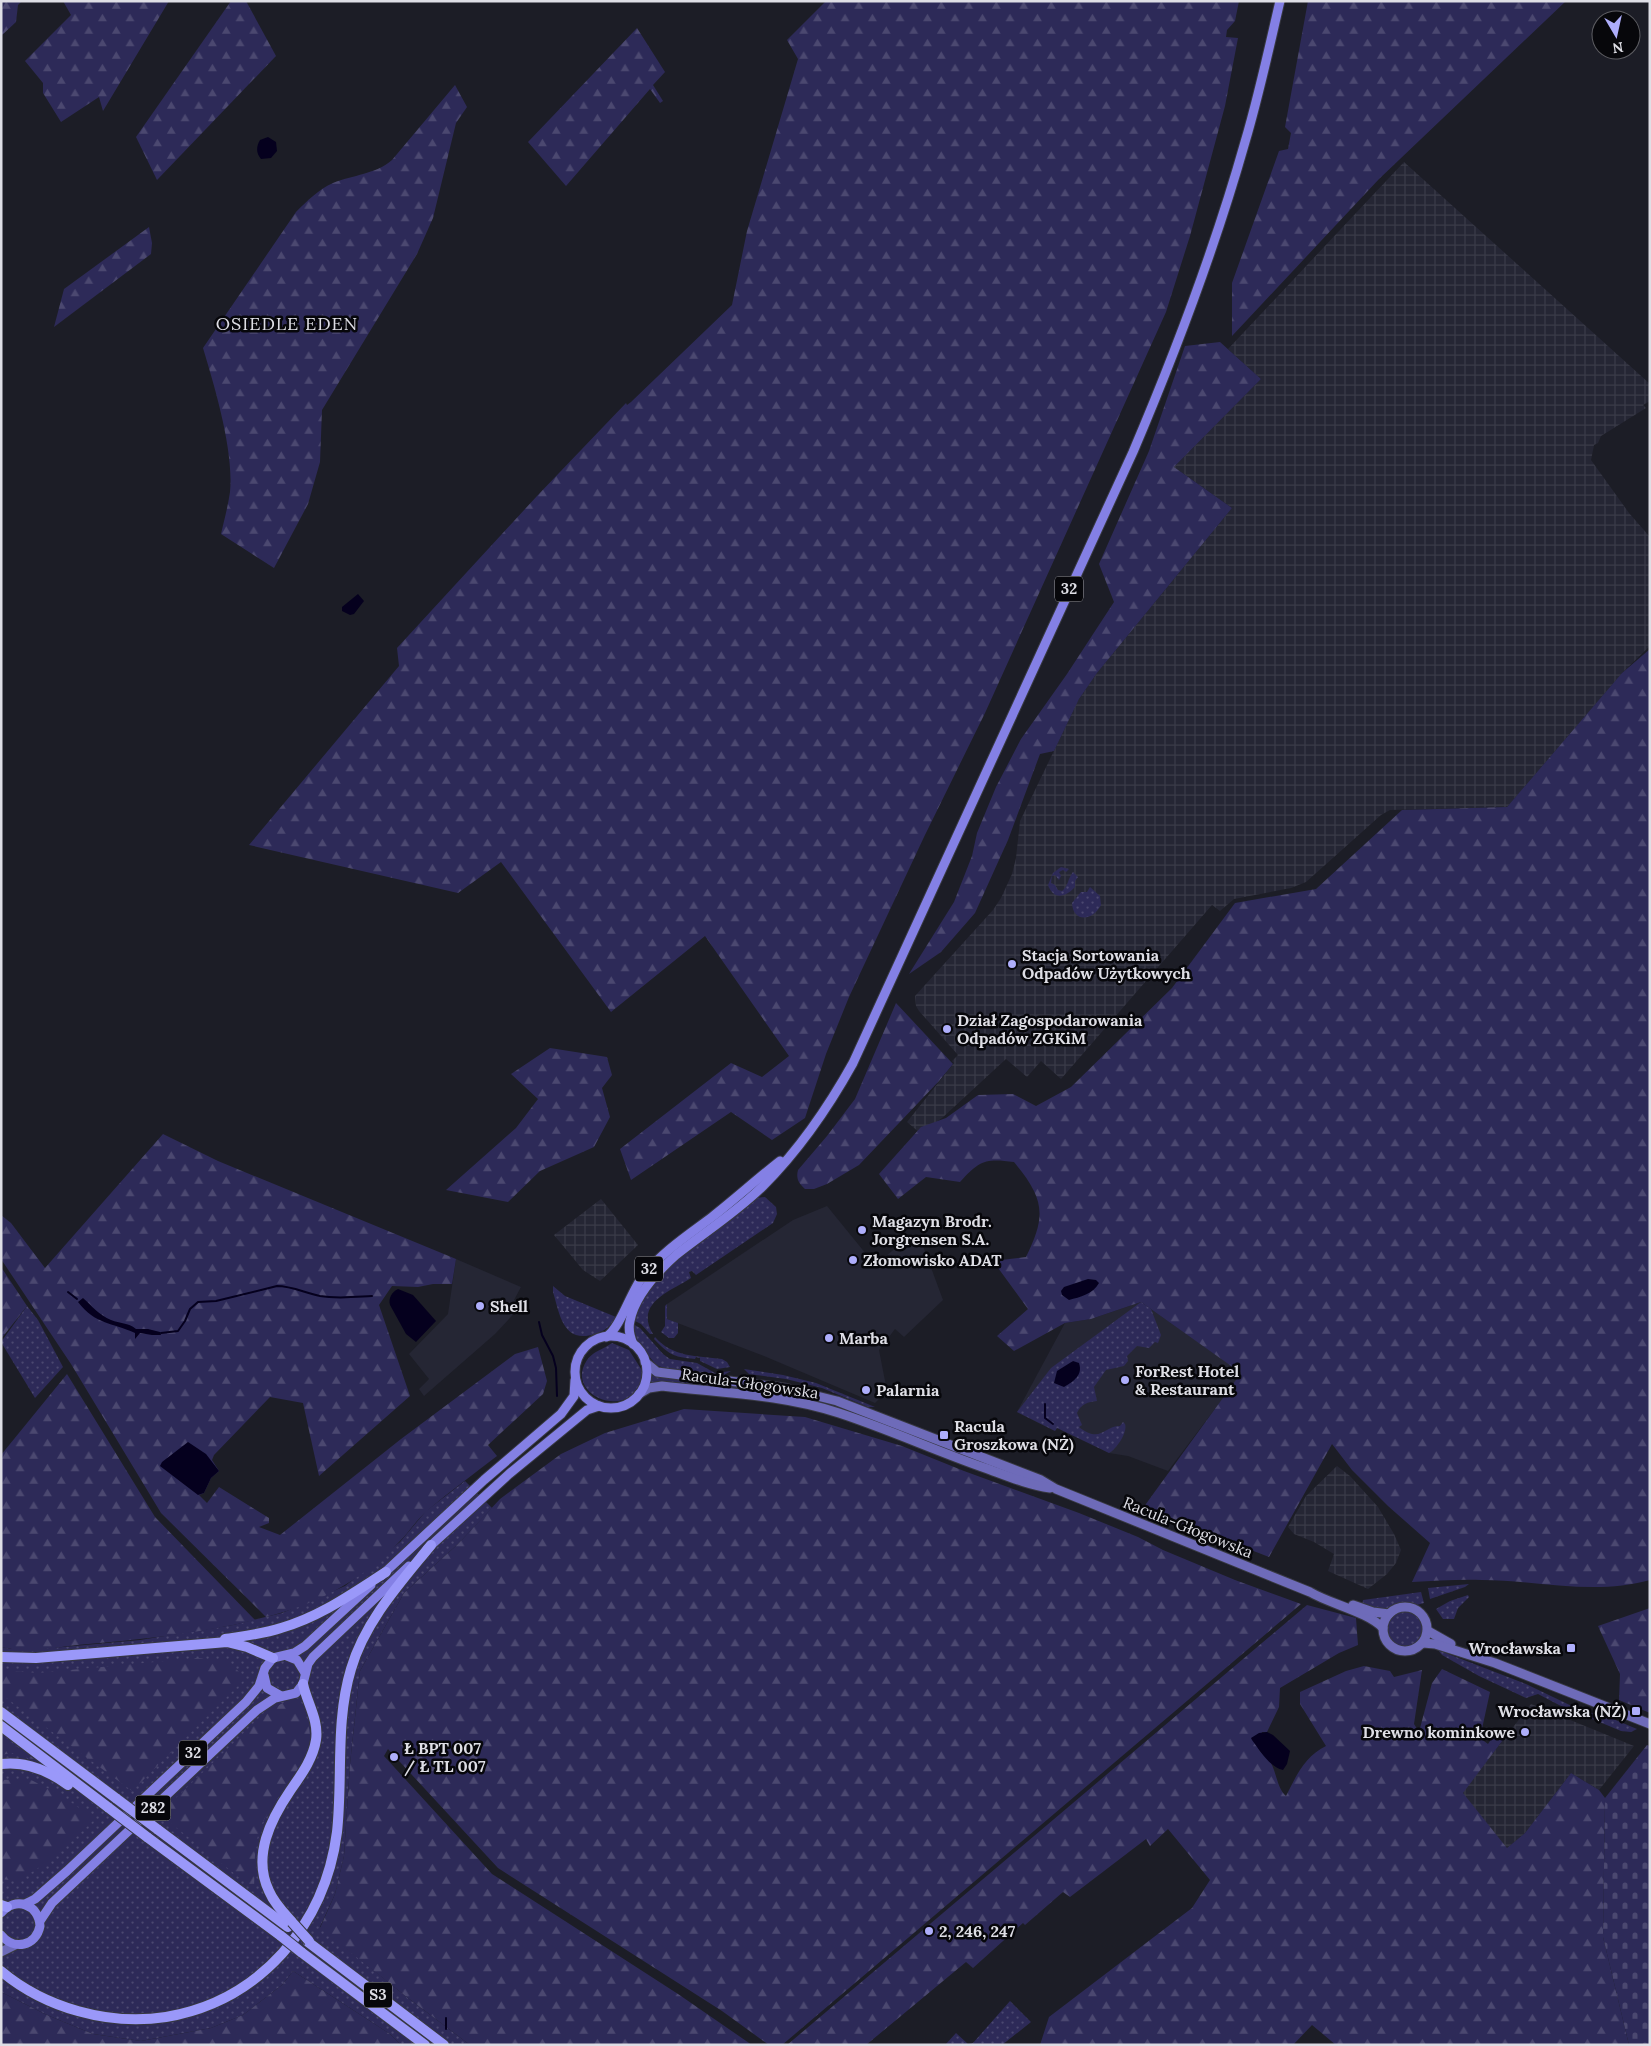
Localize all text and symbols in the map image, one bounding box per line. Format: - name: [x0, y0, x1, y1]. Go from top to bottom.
- north arrow: [1591, 10, 1641, 60]
- text: N: [1611, 38, 1625, 58]
- district label: OSIEDLE EDEN: [216, 312, 358, 335]
- road number: 32: [1055, 576, 1083, 602]
- place label: Stacja Sortowania Odpadów Użytkowych: [1022, 945, 1191, 983]
- marker: Stacja Sortowania Odpadów Użytkowych: [1006, 958, 1018, 970]
- place label: Dział Zagospodarowania Odpadów ZGKiM: [957, 1010, 1143, 1048]
- marker: Dział Zagospodarowania Odpadów ZGKiM: [941, 1023, 953, 1035]
- place label: Magazyn Brodr. Jorgrensen S.A.: [872, 1211, 992, 1249]
- marker: Magazyn Brodr. Jorgrensen S.A.: [856, 1224, 868, 1236]
- place label: Złomowisko ADAT: [863, 1250, 1002, 1270]
- marker: Złomowisko ADAT: [847, 1254, 859, 1266]
- road number: 32: [635, 1256, 663, 1282]
- place label: Shell: [490, 1296, 528, 1316]
- marker: Shell: [474, 1300, 486, 1312]
- place label: Marba: [839, 1328, 889, 1348]
- marker: Marba: [823, 1332, 835, 1344]
- place label: ForRest Hotel & Restaurant: [1135, 1361, 1239, 1399]
- street label: Racula-Głogowska: [680, 1363, 820, 1403]
- marker: ForRest Hotel & Restaurant: [1119, 1374, 1131, 1386]
- place label: Palarnia: [876, 1380, 940, 1400]
- marker: Palarnia: [860, 1384, 872, 1396]
- place label: Racula Groszkowa (NŻ): [954, 1416, 1074, 1455]
- marker: Racula Groszkowa (NŻ): [938, 1429, 950, 1441]
- street label: Racula-Głogowska: [1120, 1492, 1256, 1562]
- place label: Wrocławska: [1469, 1638, 1562, 1658]
- marker: Wrocławska: [1565, 1642, 1577, 1654]
- place label: Wrocławska (NŻ): [1498, 1701, 1626, 1722]
- marker: Wrocławska (NŻ): [1630, 1705, 1642, 1717]
- place label: Drewno kominkowe: [1363, 1722, 1515, 1742]
- marker: Drewno kominkowe: [1519, 1726, 1531, 1738]
- place label: Ł BPT 007 / Ł TL 007: [404, 1738, 486, 1777]
- road number: 32: [179, 1740, 207, 1766]
- marker: Ł BPT 007 / Ł TL 007: [388, 1751, 400, 1763]
- road number: 282: [136, 1796, 170, 1820]
- place label: 2, 246, 247: [939, 1921, 1016, 1941]
- marker: 2, 246, 247: [923, 1925, 935, 1937]
- road number: S3: [364, 1982, 392, 2008]

